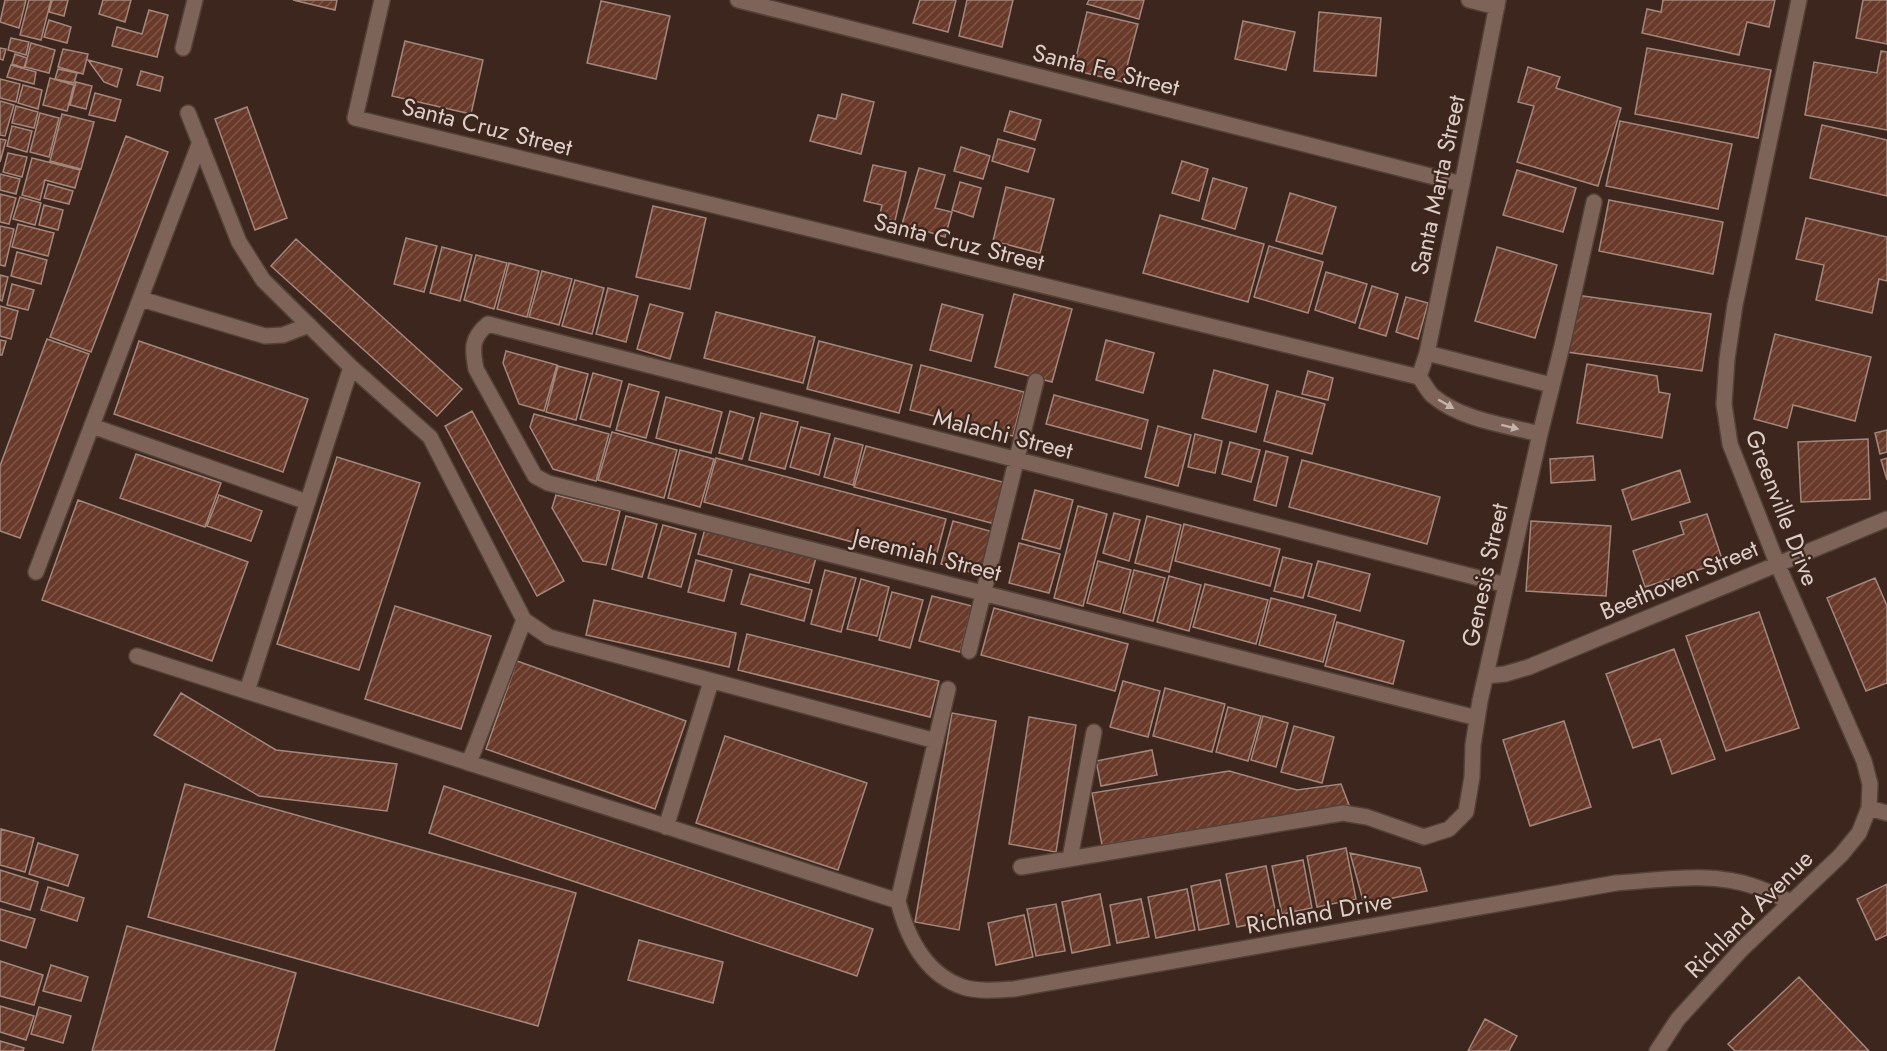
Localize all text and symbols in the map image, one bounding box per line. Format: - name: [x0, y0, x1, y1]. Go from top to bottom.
- street label: Santa Fe Street: [1029, 34, 1183, 105]
- street label: Santa Cruz Street: [398, 88, 576, 165]
- street label: Santa Marta Street: [1401, 92, 1474, 278]
- street label: Santa Cruz Street: [870, 203, 1048, 280]
- one-way arrow: [1438, 398, 1454, 409]
- street label: Malachi Street: [930, 399, 1077, 468]
- one-way arrow: [1501, 422, 1519, 432]
- street label: Greenville Drive: [1737, 425, 1828, 591]
- street label: Genesis Street: [1452, 500, 1517, 650]
- street label: Jeremiah Street: [846, 518, 1005, 590]
- street label: Beethoven Street: [1594, 530, 1764, 629]
- street label: Richland Avenue: [1676, 841, 1821, 986]
- street label: Richland Drive: [1243, 882, 1395, 943]

